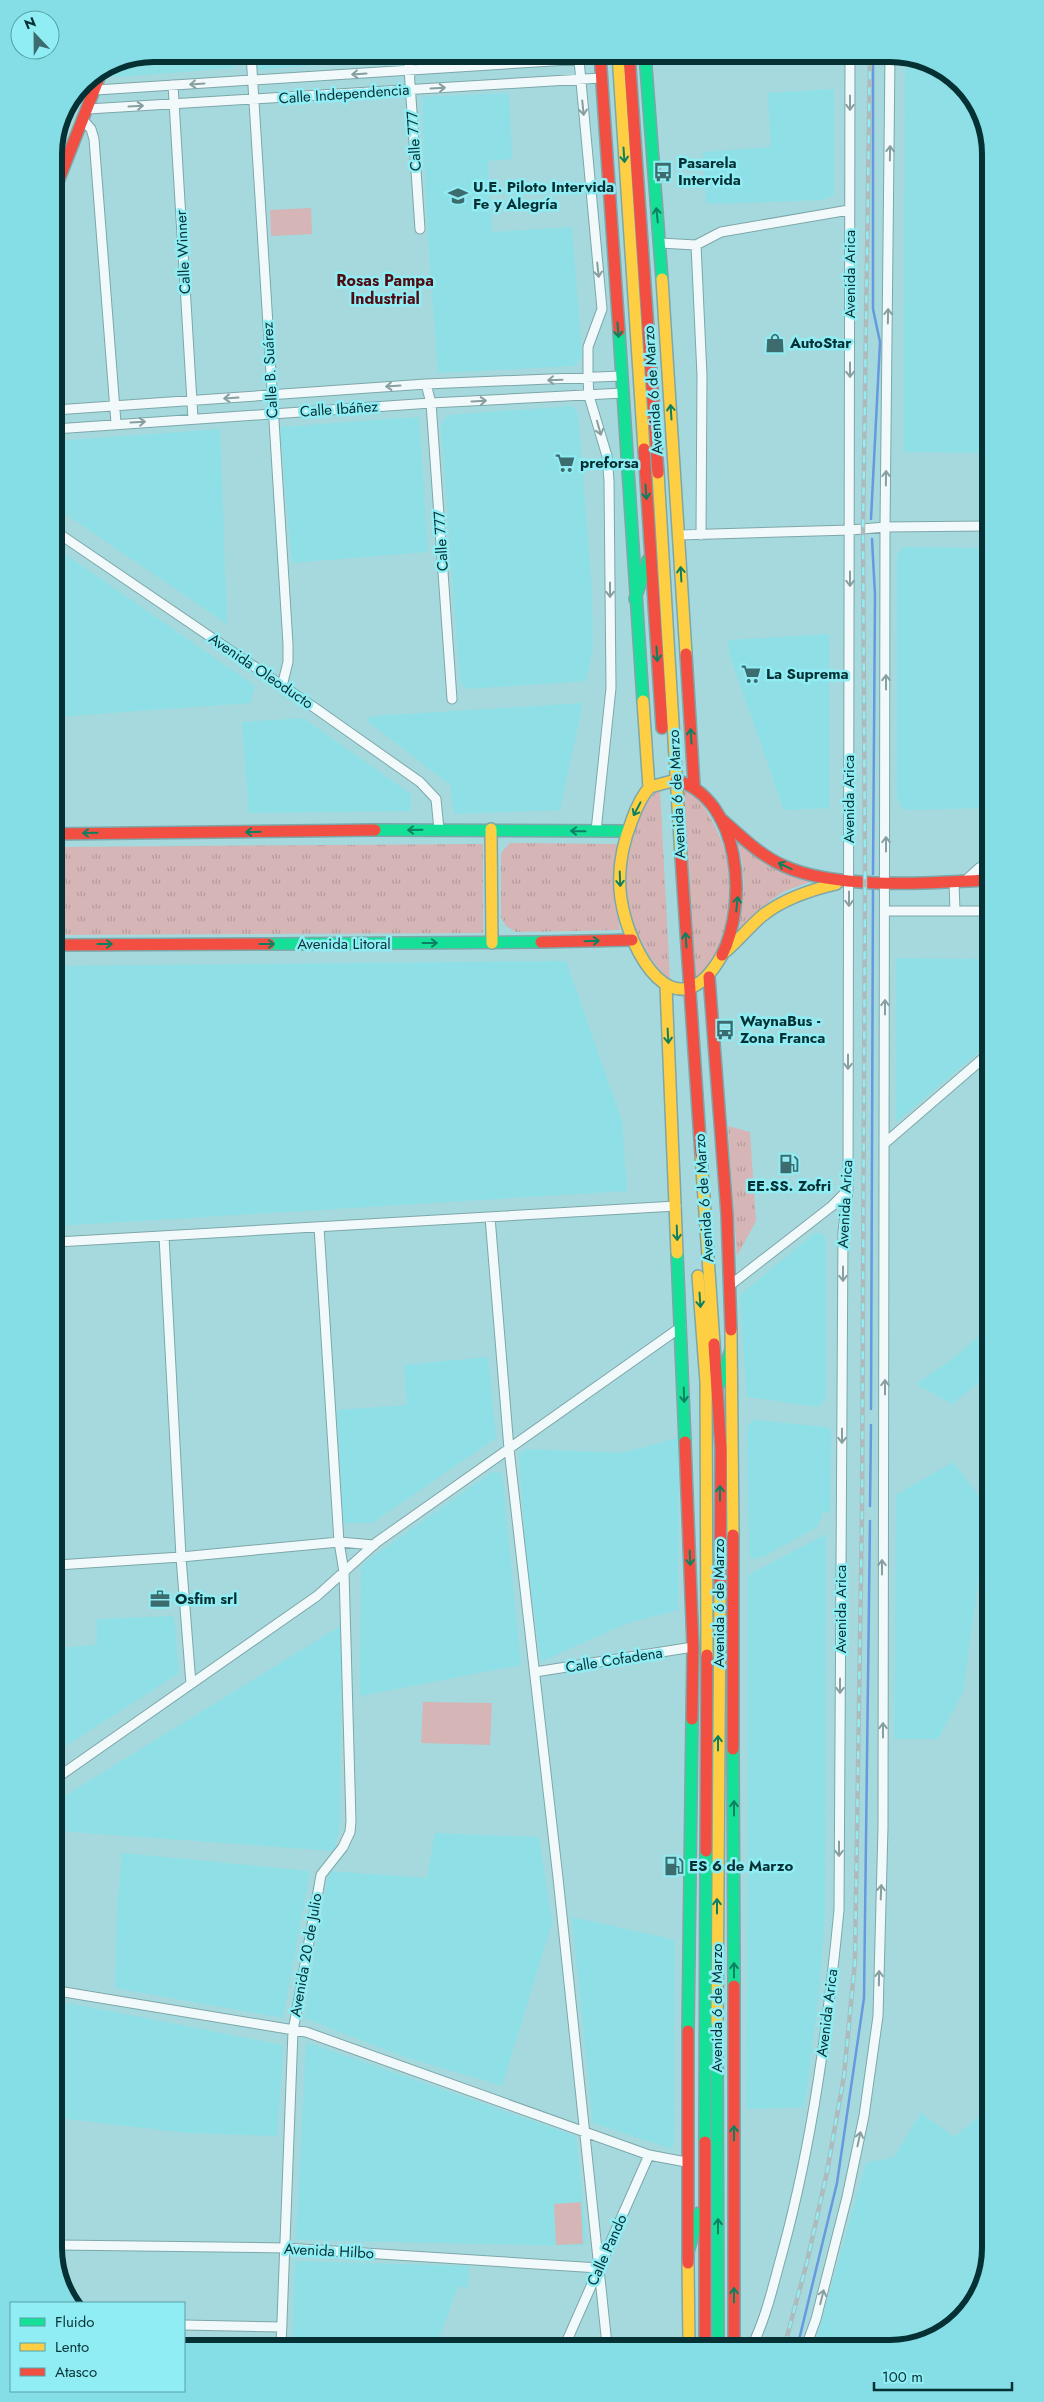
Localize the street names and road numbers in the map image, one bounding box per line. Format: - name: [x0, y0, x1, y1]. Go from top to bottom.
- street label: Calle Independencia: [278, 78, 410, 110]
- street label: Calle 777: [401, 110, 427, 172]
- street label: Calle Winner: [170, 209, 196, 295]
- street label: Avenida Arica: [839, 230, 861, 318]
- street label: Calle B. Suárez: [256, 321, 284, 419]
- street label: Avenida 6 de Marzo: [638, 325, 668, 455]
- street label: Calle Ibáñez: [299, 395, 379, 423]
- street label: Calle 777: [428, 510, 454, 572]
- street label: Avenida Oleoducto: [204, 628, 318, 714]
- street label: Avenida 6 de Marzo: [663, 729, 691, 859]
- street label: Avenida Arica: [838, 755, 860, 843]
- street label: Avenida Litoral: [297, 933, 391, 955]
- street label: Avenida 6 de Marzo: [689, 1133, 719, 1263]
- street label: Avenida Arica: [832, 1159, 858, 1249]
- street label: Avenida 6 de Marzo: [708, 1538, 730, 1668]
- street label: Avenida Arica: [830, 1565, 852, 1653]
- street label: Calle Cofadena: [564, 1641, 664, 1679]
- street label: Avenida 20 de Julio: [284, 1891, 328, 2019]
- street label: Avenida 6 de Marzo: [706, 1943, 728, 2073]
- street label: Avenida Arica: [811, 1968, 843, 2058]
- street label: Calle Pando: [581, 2211, 633, 2289]
- street label: Avenida Hilbo: [283, 2238, 375, 2264]

